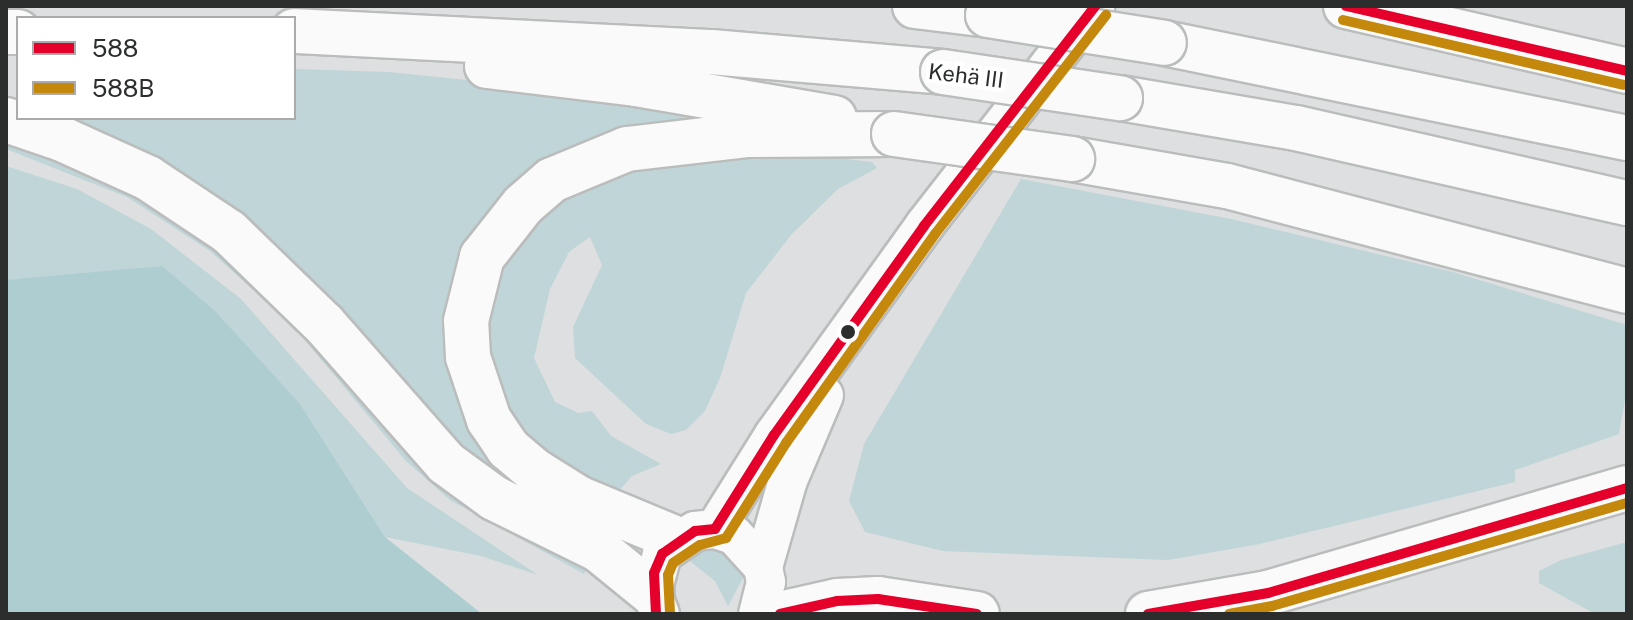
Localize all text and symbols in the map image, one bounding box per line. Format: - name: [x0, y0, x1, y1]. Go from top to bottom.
- legend: [16, 16, 296, 120]
- text: 588: [92, 34, 138, 62]
- street label: Kehä III: [927, 58, 1005, 94]
- text: 588B: [92, 74, 154, 102]
- unlabelled marker: [840, 324, 856, 340]

